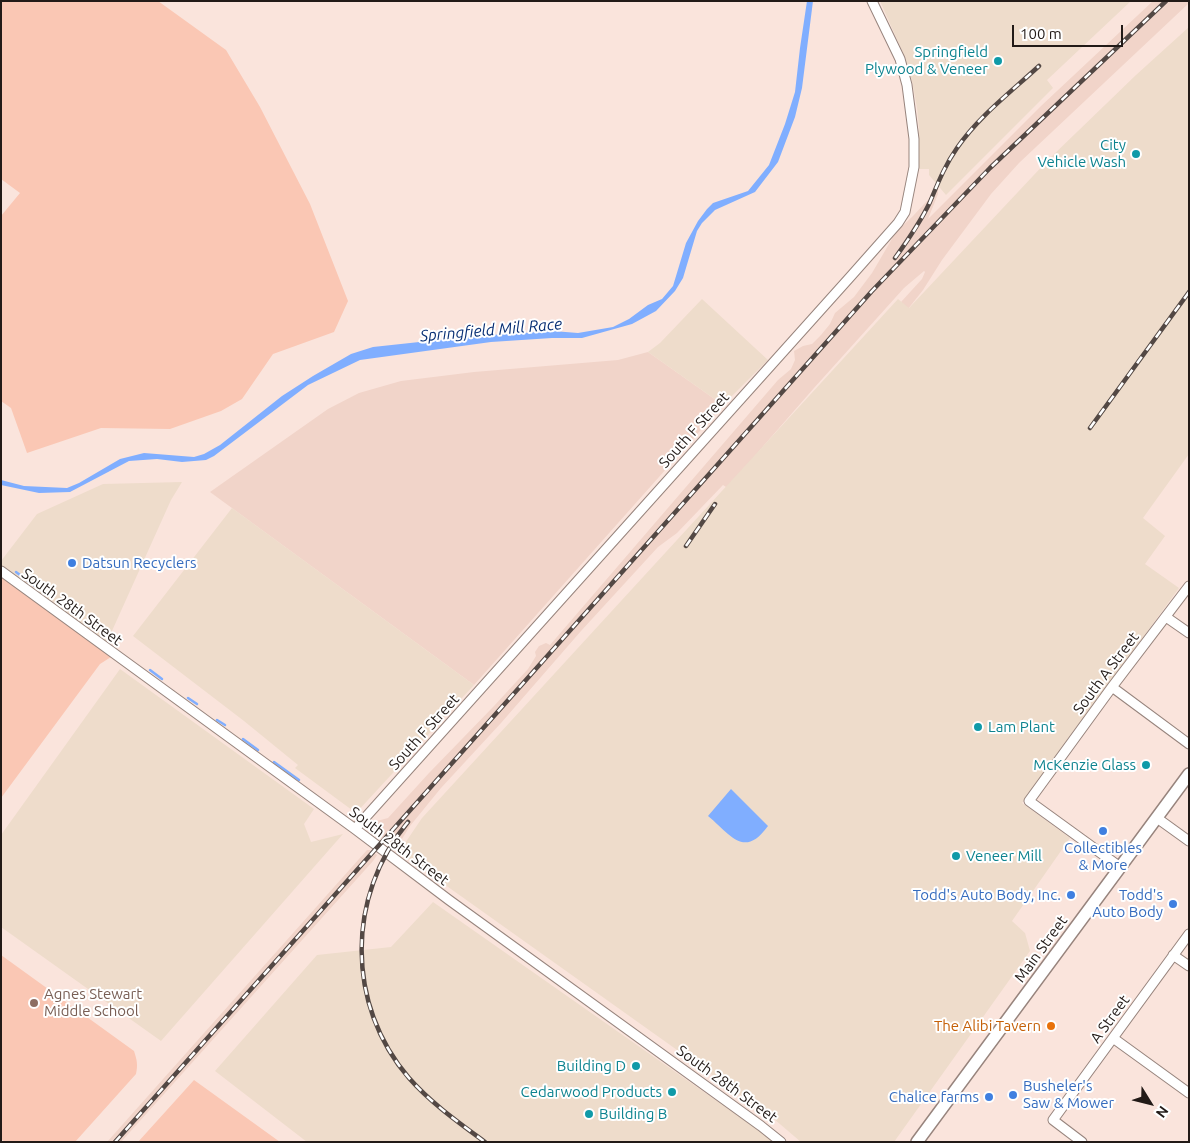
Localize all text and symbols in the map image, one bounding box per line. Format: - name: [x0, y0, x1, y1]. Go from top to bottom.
- scale bar: [1015, 15, 1126, 47]
- text: 100 m: [1020, 25, 1062, 42]
- place label: Springfield Plywood & Veneer: [865, 43, 988, 78]
- marker: Springfield Plywood & Veneer: [992, 55, 1004, 67]
- place label: City Vehicle Wash: [1038, 136, 1126, 171]
- marker: City Vehicle Wash: [1130, 148, 1142, 160]
- water label: Springfield Mill Race: [419, 314, 563, 346]
- street label: South F Street: [655, 388, 733, 472]
- place label: Datsun Recyclers: [82, 554, 197, 572]
- marker: Datsun Recyclers: [66, 557, 78, 569]
- street label: South 28th Street: [18, 565, 126, 649]
- street label: South A Street: [1069, 628, 1143, 718]
- street label: South F Street: [385, 690, 463, 774]
- place label: Lam Plant: [988, 718, 1055, 736]
- marker: Lam Plant: [972, 721, 984, 733]
- place label: McKenzie Glass: [1033, 756, 1136, 774]
- marker: McKenzie Glass: [1140, 759, 1152, 771]
- street label: South 28th Street: [346, 803, 452, 889]
- marker: Collectibles & More: [1097, 825, 1109, 837]
- place label: Collectibles & More: [1064, 839, 1142, 874]
- place label: Veneer Mill: [966, 847, 1042, 865]
- marker: Veneer Mill: [950, 850, 962, 862]
- place label: Todd's Auto Body, Inc.: [913, 886, 1061, 904]
- place label: Todd's Auto Body: [1092, 886, 1163, 921]
- marker: Todd's Auto Body, Inc.: [1065, 889, 1077, 901]
- marker: Todd's Auto Body: [1167, 898, 1179, 910]
- street label: Main Street: [1011, 912, 1071, 986]
- place label: Agnes Stewart Middle School: [44, 985, 142, 1020]
- street label: A Street: [1087, 991, 1133, 1047]
- marker: Agnes Stewart Middle School: [28, 997, 40, 1009]
- place label: The Alibi Tavern: [934, 1017, 1041, 1035]
- marker: The Alibi Tavern: [1045, 1020, 1057, 1032]
- street label: South 28th Street: [673, 1042, 781, 1126]
- place label: Building D: [557, 1057, 626, 1075]
- marker: Building D: [630, 1060, 642, 1072]
- place label: Busheler's Saw & Mower: [1023, 1077, 1114, 1112]
- north arrow: [1125, 1078, 1175, 1128]
- place label: Cedarwood Products: [521, 1083, 662, 1101]
- marker: Cedarwood Products: [666, 1086, 678, 1098]
- place label: Chalice farms: [889, 1088, 979, 1106]
- marker: Busheler's Saw & Mower: [1007, 1089, 1019, 1101]
- marker: Chalice farms: [983, 1091, 995, 1103]
- text: N: [1153, 1103, 1172, 1121]
- place label: Building B: [599, 1105, 667, 1123]
- marker: Building B: [583, 1108, 595, 1120]

